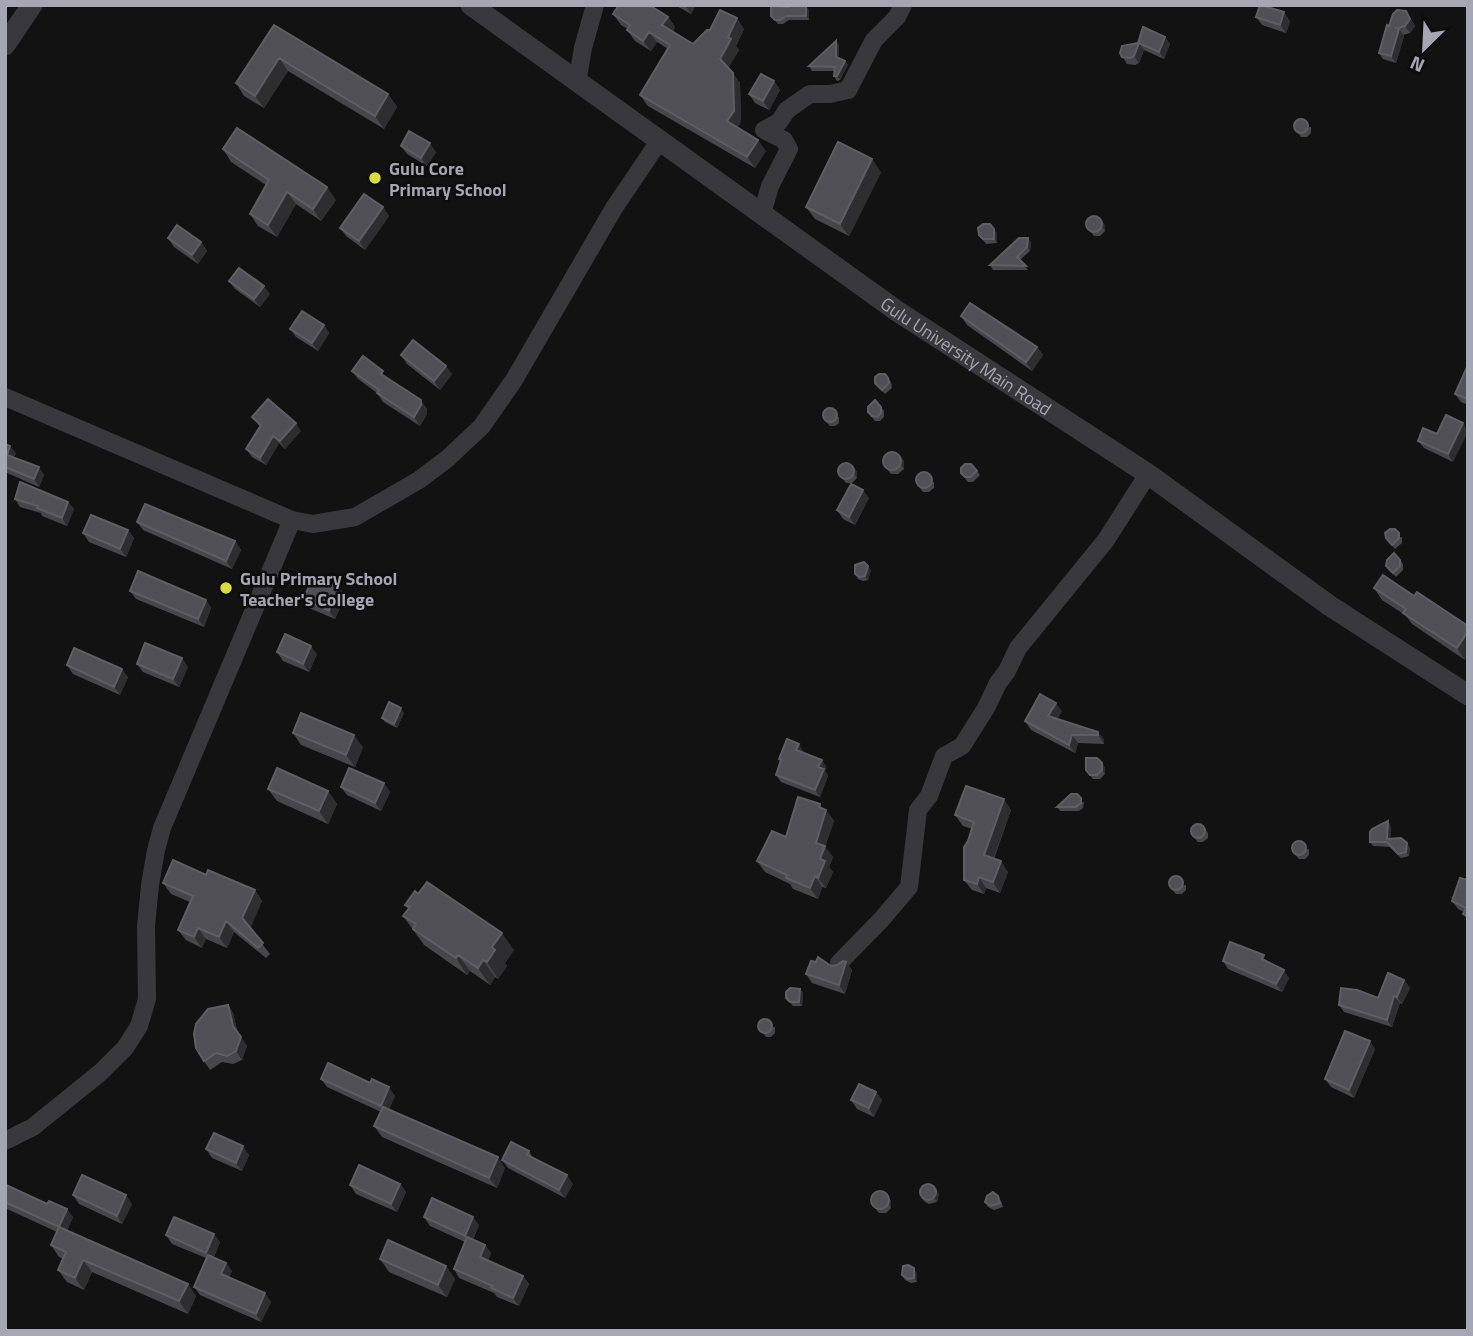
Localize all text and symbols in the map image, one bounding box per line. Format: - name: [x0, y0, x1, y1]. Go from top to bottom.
- north arrow: [1389, 14, 1459, 84]
- text: N: [1405, 49, 1429, 81]
- place label: Gulu Core Primary School: [389, 155, 507, 203]
- marker: Gulu Core Primary School: [367, 170, 383, 186]
- street label: Gulu University Main Road: [875, 290, 1057, 422]
- place label: Gulu Primary School Teacher's College: [240, 565, 397, 613]
- marker: Gulu Primary School Teacher's College: [218, 580, 234, 596]

